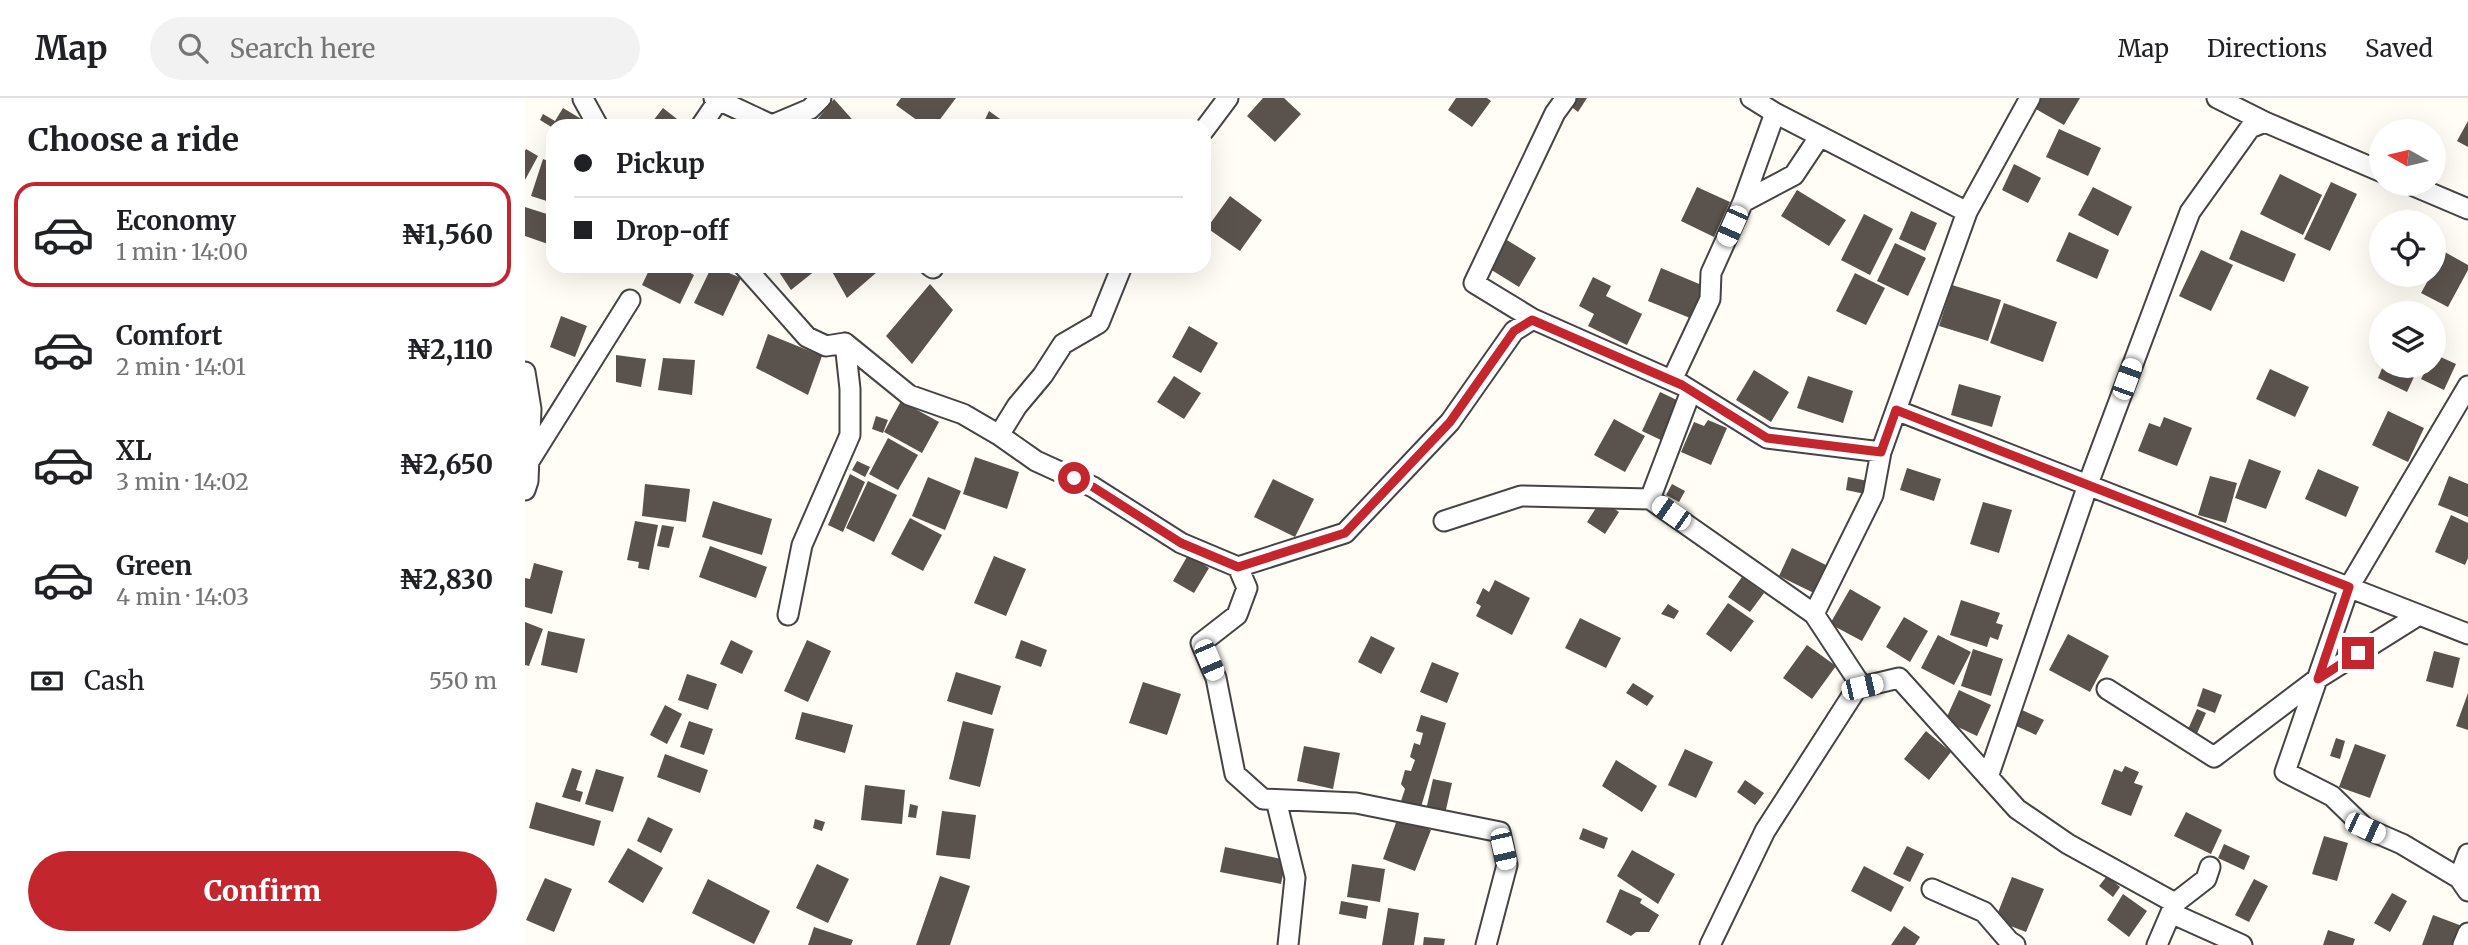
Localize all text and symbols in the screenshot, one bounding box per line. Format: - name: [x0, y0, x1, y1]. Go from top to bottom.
- search box: [150, 17, 640, 80]
- text: Map: [35, 28, 108, 69]
- icon: search: [174, 29, 212, 67]
- text: Search here: [230, 32, 375, 65]
- text: Map: [2118, 33, 2169, 64]
- text: Directions: [2207, 33, 2327, 64]
- text: Saved: [2365, 33, 2433, 64]
- north arrow: [2369, 119, 2447, 196]
- map controls: [2369, 119, 2446, 378]
- text: Choose a ride: [28, 120, 239, 160]
- text: Pickup: [616, 147, 705, 180]
- icon: car: [32, 203, 95, 266]
- car: [1714, 203, 1751, 249]
- text: Economy: [116, 204, 236, 237]
- button: locate: [2369, 210, 2446, 287]
- text: Drop-off: [616, 214, 729, 247]
- text: ₦1,560: [401, 218, 493, 251]
- text: 1 min · 14:00: [116, 237, 248, 266]
- button: layers: [2369, 301, 2446, 378]
- icon: car: [32, 318, 95, 381]
- text: Comfort: [116, 319, 222, 352]
- text: ₦2,110: [406, 333, 493, 366]
- text: 2 min · 14:01: [116, 352, 246, 381]
- car: [2110, 356, 2145, 402]
- icon: car: [32, 433, 95, 496]
- text: XL: [116, 434, 152, 467]
- text: ₦2,650: [399, 448, 493, 481]
- route start: [1058, 462, 1090, 494]
- text: 3 min · 14:02: [116, 467, 249, 496]
- car: [1648, 492, 1695, 534]
- icon: car: [32, 548, 95, 611]
- text: Green: [116, 549, 192, 582]
- text: ₦2,830: [399, 563, 493, 596]
- text: 4 min · 14:03: [116, 582, 249, 611]
- car: [1192, 637, 1227, 683]
- route end: [2342, 637, 2374, 669]
- icon: cash: [28, 662, 66, 700]
- text: Cash: [84, 664, 145, 697]
- text: 550 m: [429, 666, 497, 695]
- car: [1840, 672, 1885, 702]
- car: [2342, 810, 2389, 846]
- car: [1489, 826, 1518, 872]
- button: Confirm: [28, 851, 497, 931]

